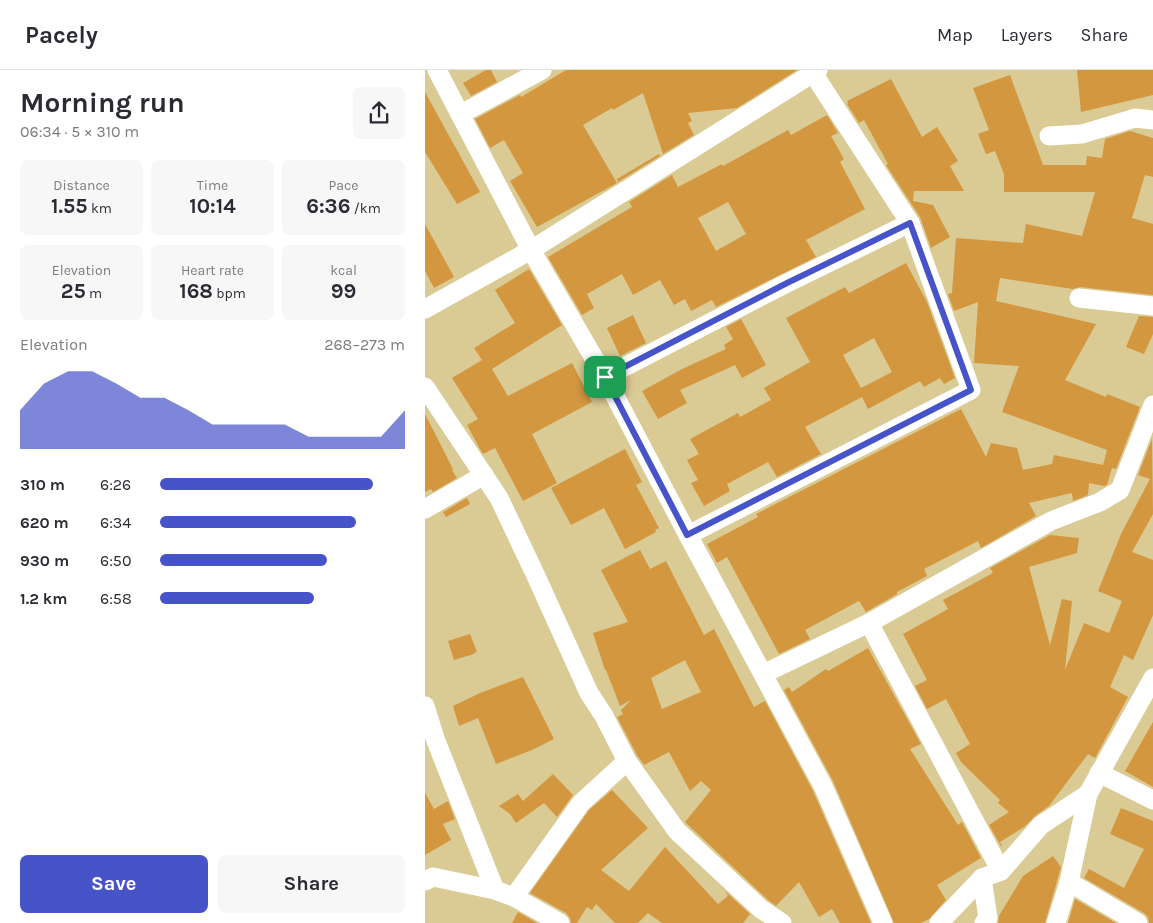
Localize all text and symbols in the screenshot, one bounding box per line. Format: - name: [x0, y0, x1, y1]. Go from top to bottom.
- text: Pacely: [25, 21, 98, 49]
- text: Map: [937, 24, 973, 46]
- text: Layers: [1001, 24, 1053, 46]
- text: Share: [1081, 24, 1128, 46]
- text: Morning run: [20, 86, 185, 119]
- button: share: [353, 87, 405, 139]
- text: 06:34 · 5 × 310 m: [20, 122, 139, 141]
- text: Distance: [53, 177, 110, 194]
- text: Time: [197, 177, 228, 194]
- text: Pace: [329, 177, 358, 194]
- text: 1.55: [51, 194, 88, 218]
- text: 10:14: [189, 194, 236, 218]
- text: 6:36: [306, 194, 350, 218]
- text: km: [88, 200, 112, 217]
- text: /km: [350, 200, 381, 217]
- text: Elevation: [52, 262, 111, 279]
- text: Heart rate: [181, 262, 244, 279]
- text: kcal: [330, 262, 357, 279]
- text: 25: [61, 279, 86, 303]
- text: 168: [179, 279, 213, 303]
- text: 99: [331, 279, 356, 303]
- text: m: [86, 285, 102, 302]
- text: bpm: [213, 285, 246, 302]
- text: Elevation: [20, 335, 88, 354]
- text: 268–273 m: [324, 335, 405, 354]
- pin: [584, 356, 626, 398]
- icon: arrive: [591, 363, 619, 391]
- text: 310 m: [20, 475, 65, 494]
- text: 6:26: [100, 475, 131, 494]
- text: 620 m: [20, 513, 69, 532]
- text: 6:34: [100, 513, 131, 532]
- text: 930 m: [20, 551, 69, 570]
- text: 6:50: [100, 551, 131, 570]
- text: 1.2 km: [20, 589, 68, 608]
- text: 6:58: [100, 589, 132, 608]
- button: Save: [20, 855, 208, 913]
- button: Share: [218, 855, 405, 913]

